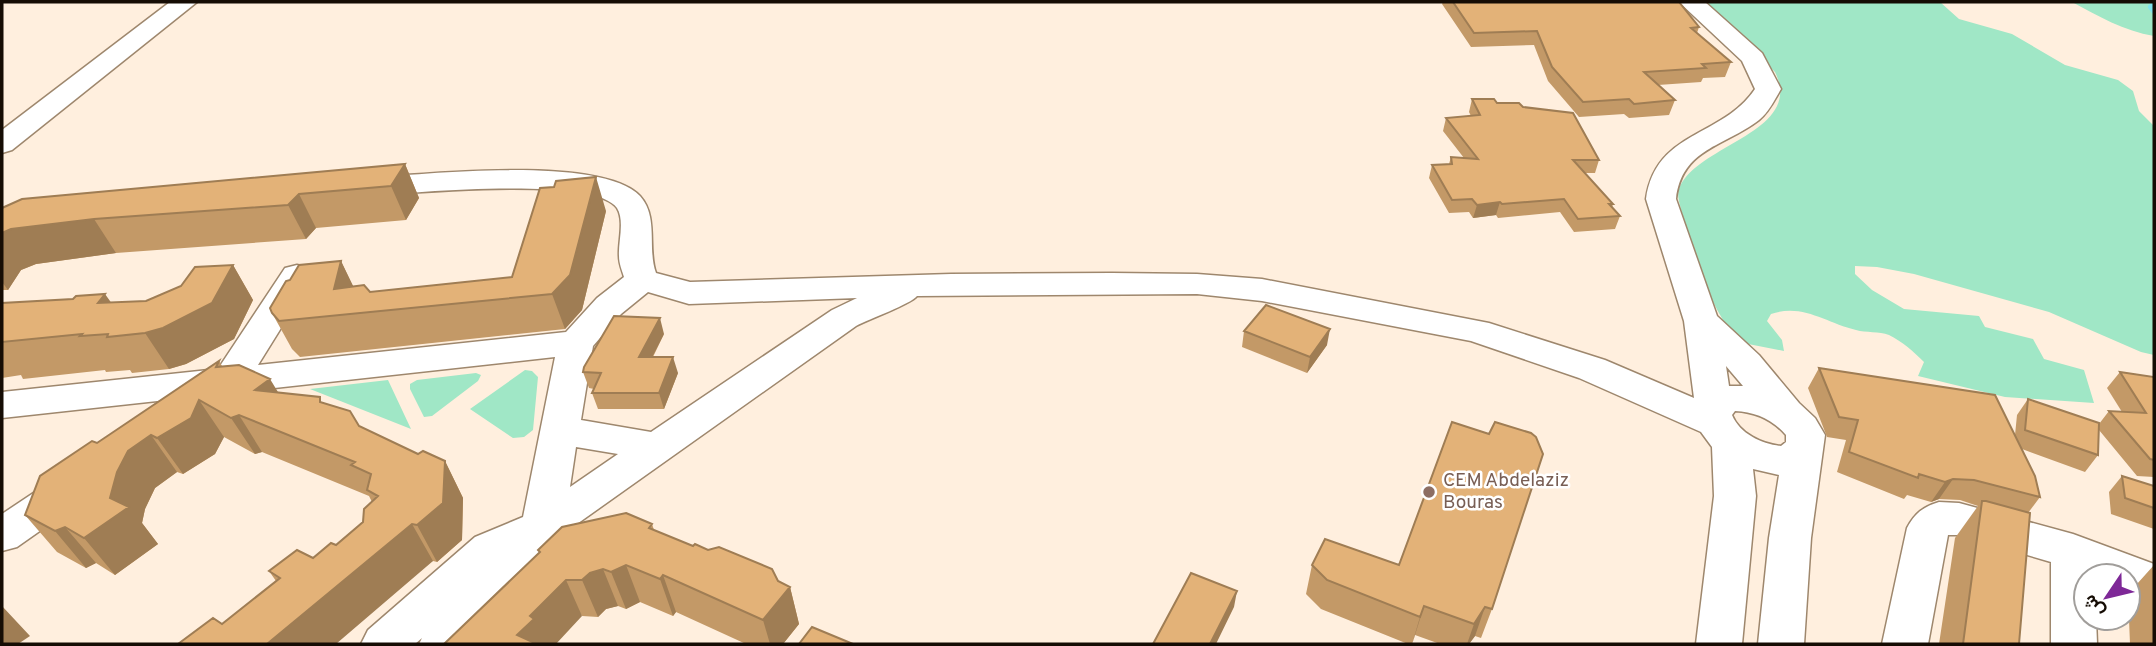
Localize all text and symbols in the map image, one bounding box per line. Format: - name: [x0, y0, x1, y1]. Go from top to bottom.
- place label: CEM Abdelaziz Bouras: [1443, 469, 1569, 515]
- marker: CEM Abdelaziz Bouras: [1421, 484, 1437, 500]
- north arrow: [2072, 562, 2142, 632]
- text: ش: [2078, 589, 2111, 622]

